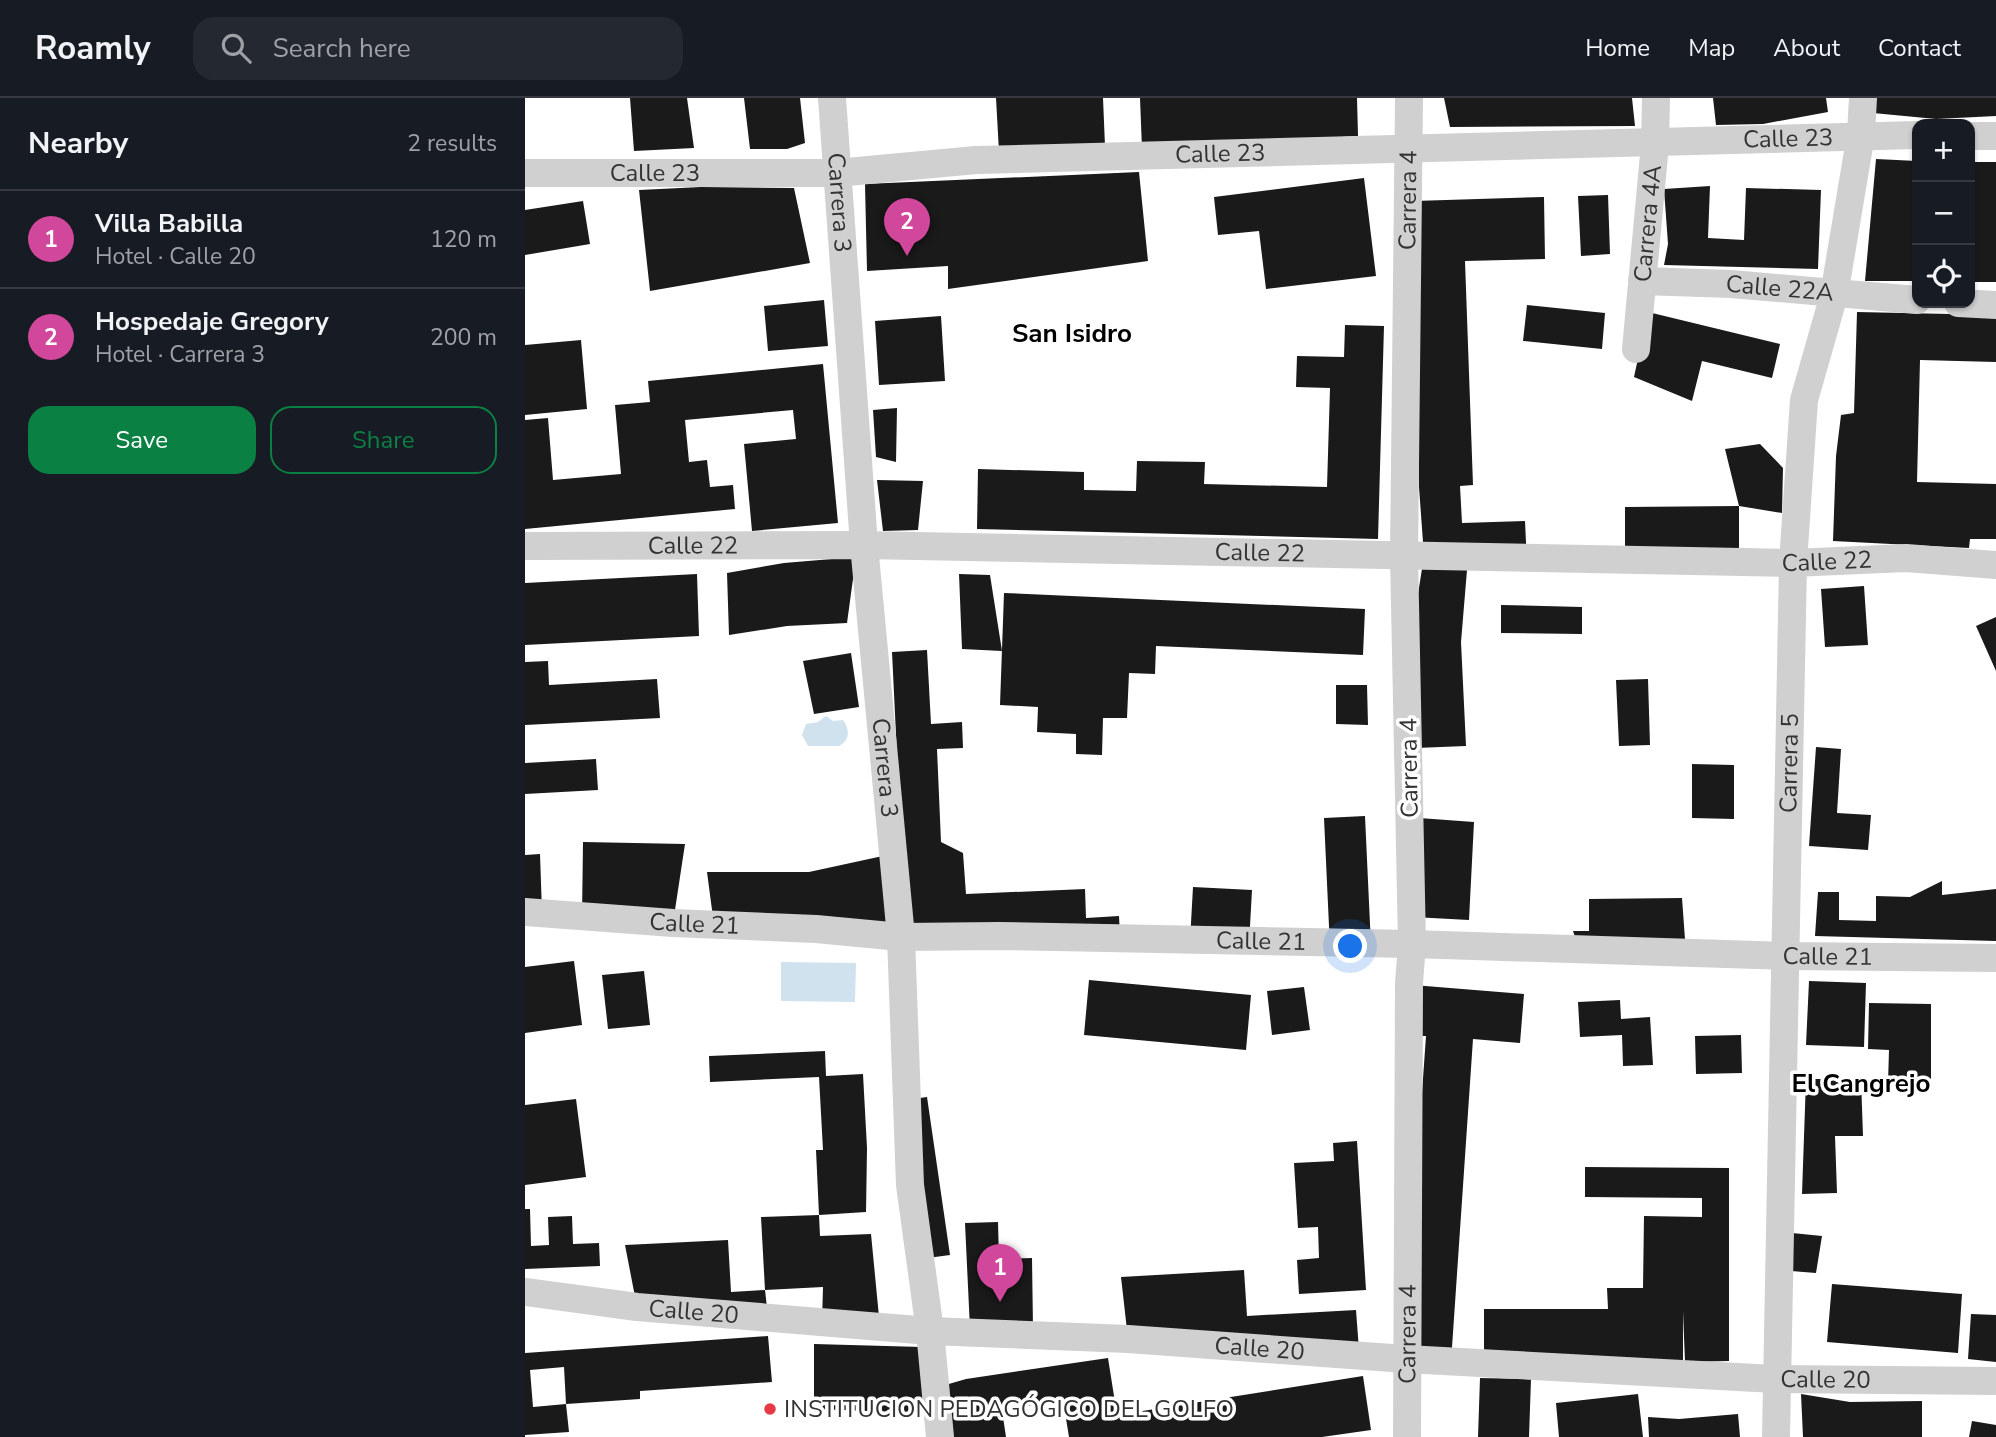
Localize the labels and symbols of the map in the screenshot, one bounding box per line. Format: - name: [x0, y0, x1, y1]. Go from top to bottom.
- street label: Calle 23: [1743, 121, 1834, 156]
- street label: Calle 23: [1175, 136, 1266, 171]
- street label: Carrera 4: [1391, 150, 1424, 250]
- street label: Carrera 3: [820, 152, 859, 254]
- street label: Calle 23: [610, 157, 700, 189]
- street label: Carrera 4A: [1626, 163, 1669, 284]
- pin: 2: [884, 198, 930, 256]
- street label: Calle 22A: [1725, 268, 1835, 309]
- district label: San Isidro: [1012, 316, 1132, 351]
- street label: Calle 22: [648, 529, 738, 562]
- street label: Calle 22: [1214, 536, 1305, 570]
- street label: Calle 22: [1781, 544, 1873, 579]
- street label: Carrera 5: [1772, 713, 1806, 813]
- street label: Carrera 3: [864, 717, 906, 819]
- street label: Carrera 4: [1392, 718, 1426, 818]
- street label: Calle 21: [648, 905, 740, 942]
- street label: Calle 21: [1216, 924, 1307, 958]
- your location: [1333, 929, 1367, 963]
- street label: Calle 21: [1782, 940, 1873, 973]
- district label: El Cangrejo: [1792, 1066, 1930, 1101]
- pin: 1: [977, 1244, 1023, 1302]
- street label: Carrera 4: [1391, 1284, 1424, 1384]
- street label: Calle 20: [647, 1292, 740, 1331]
- street label: Calle 20: [1213, 1329, 1306, 1368]
- street label: Calle 20: [1780, 1363, 1871, 1396]
- place label: INSTITUCION PEDAGÓGICO DEL GOLFO: [784, 1393, 1234, 1425]
- marker: INSTITUCION PEDAGÓGICO DEL GOLFO: [762, 1401, 778, 1417]

